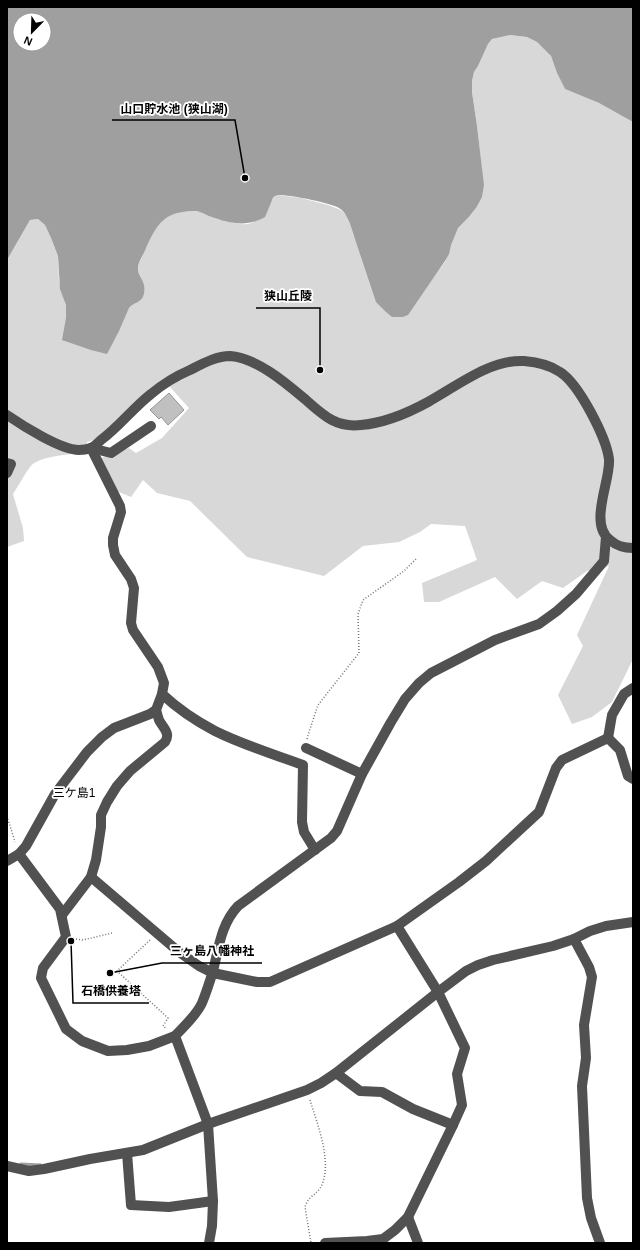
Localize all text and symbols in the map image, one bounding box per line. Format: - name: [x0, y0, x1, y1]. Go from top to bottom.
- north arrow: [12, 12, 52, 52]
- text: N: [22, 34, 34, 48]
- callout: 山口貯水池 (狭山湖): [112, 96, 235, 120]
- text: 山口貯水池 (狭山湖): [120, 102, 228, 116]
- callout: 狭山丘陵: [256, 284, 320, 308]
- text: 狭山丘陵: [264, 289, 312, 303]
- district label: 三ケ島1: [53, 786, 96, 800]
- callout: 三ヶ島八幡神社: [162, 939, 262, 963]
- text: 三ヶ島八幡神社: [170, 944, 254, 958]
- callout: 石橋供養塔: [73, 979, 149, 1003]
- text: 石橋供養塔: [81, 984, 141, 998]

